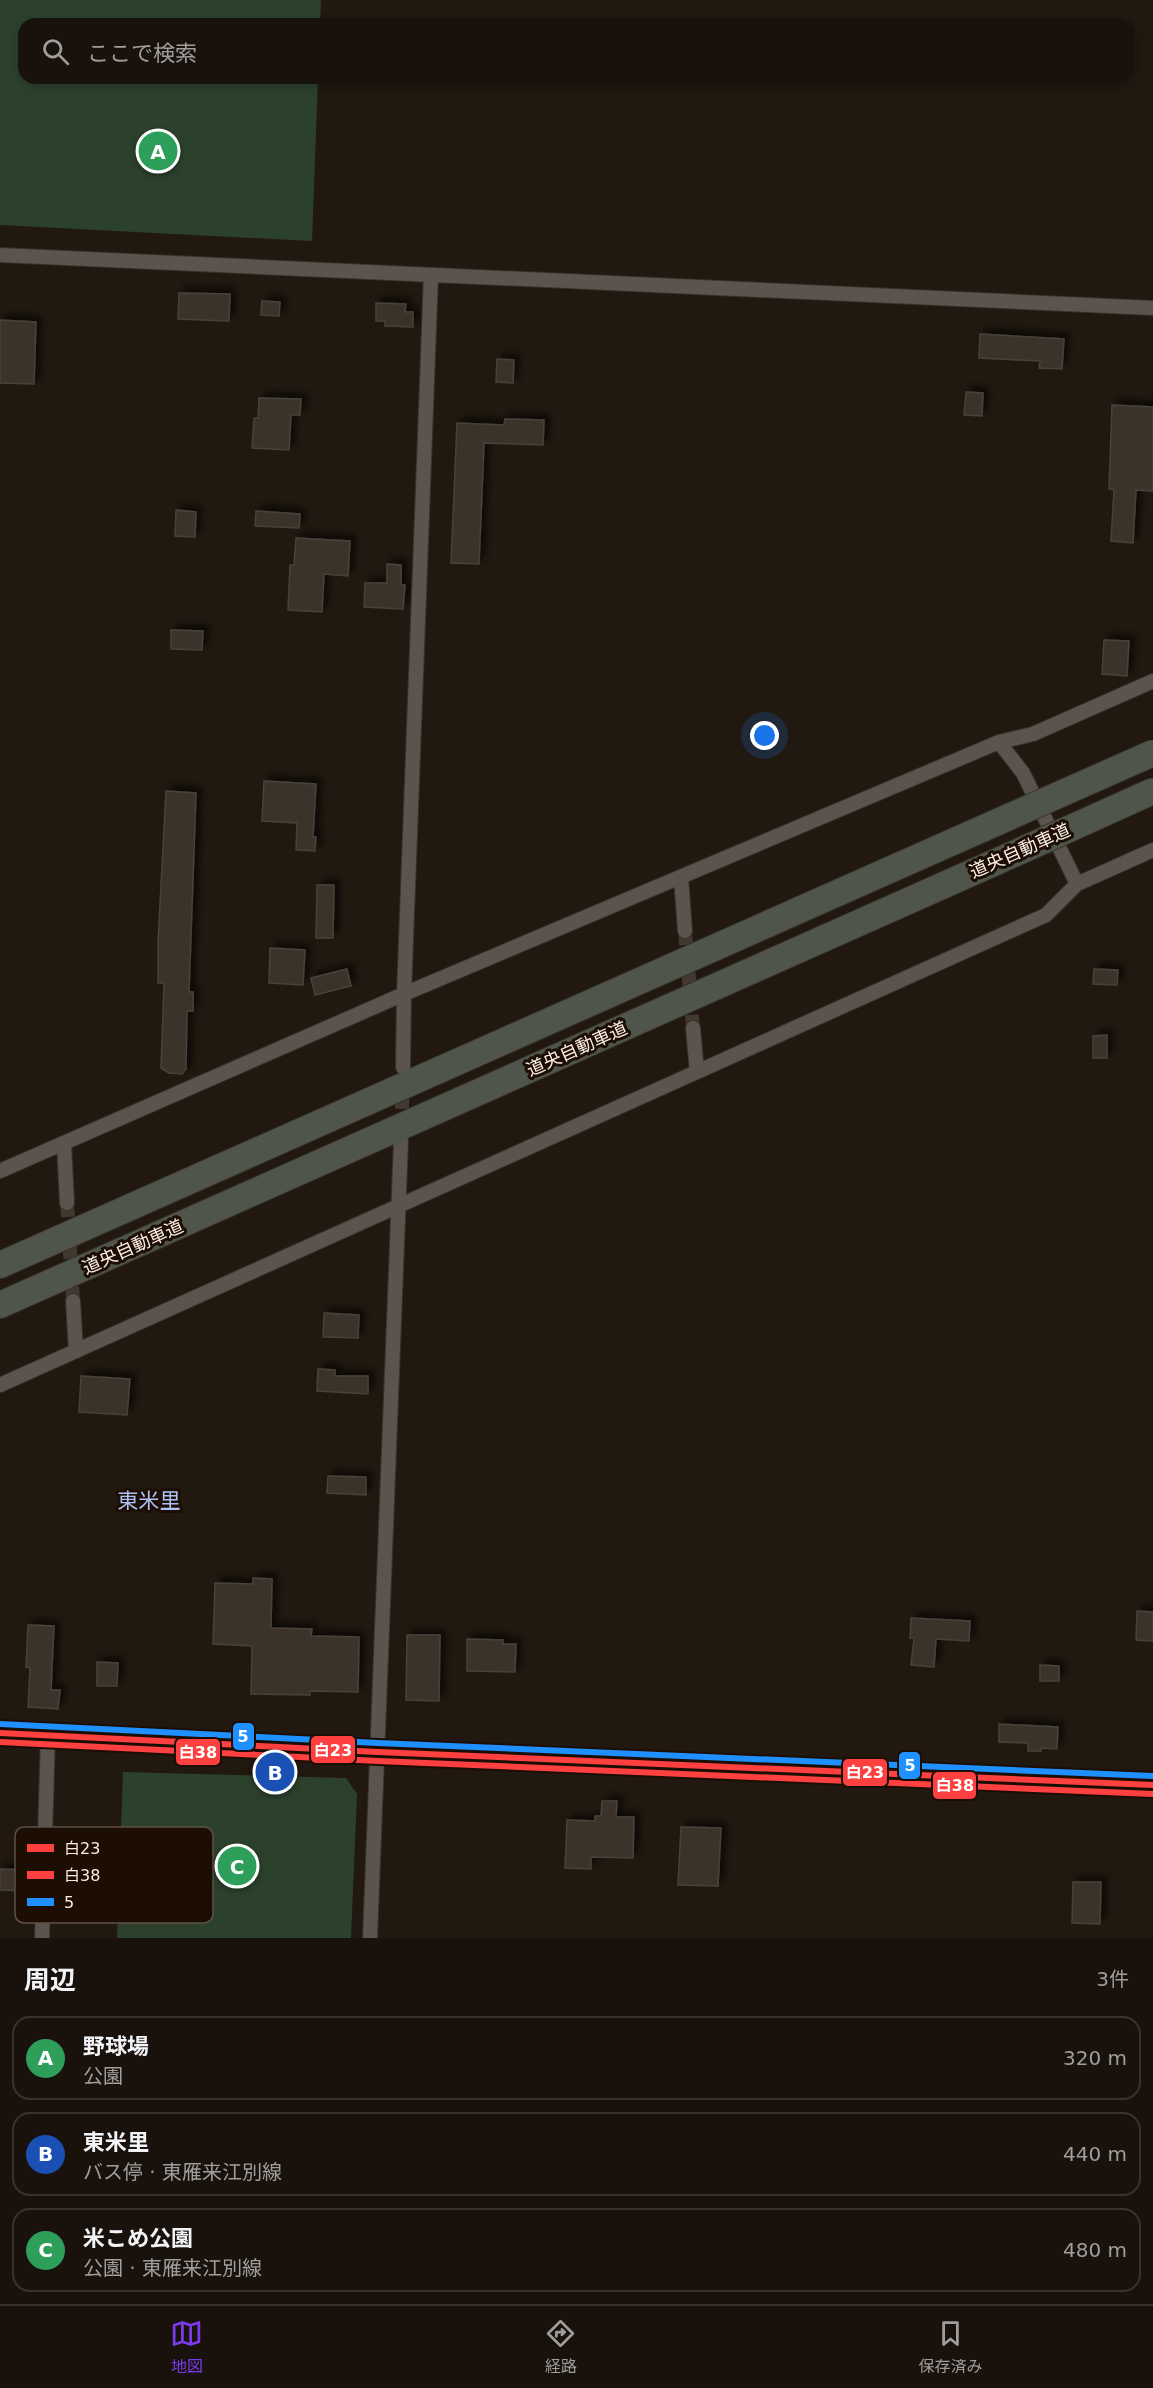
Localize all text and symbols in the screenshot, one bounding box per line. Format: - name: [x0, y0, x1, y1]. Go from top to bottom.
- search box: [18, 18, 1135, 84]
- icon: search: [39, 35, 72, 68]
- text: ここで検索: [87, 41, 197, 66]
- pin: A: [138, 128, 178, 174]
- your location: [750, 721, 779, 750]
- street label: 道央自動車道: [966, 819, 1073, 882]
- street label: 道央自動車道: [523, 1017, 630, 1080]
- street label: 道央自動車道: [79, 1215, 186, 1278]
- district label: 東米里: [118, 1489, 181, 1513]
- line badge: 5: [232, 1722, 255, 1751]
- text: 5: [237, 1727, 249, 1746]
- line badge: 白23: [310, 1735, 356, 1764]
- line badge: 白38: [175, 1738, 221, 1766]
- text: 白23: [314, 1741, 352, 1760]
- text: 白38: [179, 1743, 217, 1762]
- pin: B: [256, 1750, 294, 1794]
- line badge: 5: [898, 1751, 921, 1780]
- text: 5: [904, 1756, 916, 1775]
- line badge: 白23: [842, 1758, 888, 1787]
- text: 白23: [846, 1763, 884, 1782]
- line badge: 白38: [932, 1771, 977, 1800]
- text: 白38: [936, 1776, 974, 1795]
- legend: [15, 1827, 213, 1923]
- text: 白23: [64, 1839, 100, 1858]
- pin: C: [218, 1844, 256, 1888]
- text: 白38: [64, 1866, 100, 1885]
- text: 5: [64, 1893, 74, 1912]
- text: 周辺: [24, 1965, 76, 1995]
- text: 3件: [1096, 1967, 1129, 1991]
- text: 野球場: [83, 2034, 149, 2059]
- text: A: [38, 2046, 53, 2070]
- text: 320 m: [1063, 2046, 1127, 2070]
- text: 公園: [83, 2064, 123, 2088]
- text: 東米里: [83, 2130, 149, 2155]
- text: B: [38, 2142, 53, 2166]
- text: 440 m: [1063, 2142, 1127, 2166]
- text: バス停 · 東雁来江別線: [83, 2160, 282, 2184]
- text: 米こめ公園: [83, 2226, 193, 2251]
- text: C: [38, 2238, 53, 2262]
- text: 480 m: [1063, 2238, 1127, 2262]
- text: 公園 · 東雁来江別線: [83, 2256, 262, 2280]
- tab: 地図: [170, 2317, 203, 2377]
- tab: 経路: [544, 2317, 577, 2377]
- tab: 保存済み: [918, 2317, 982, 2377]

